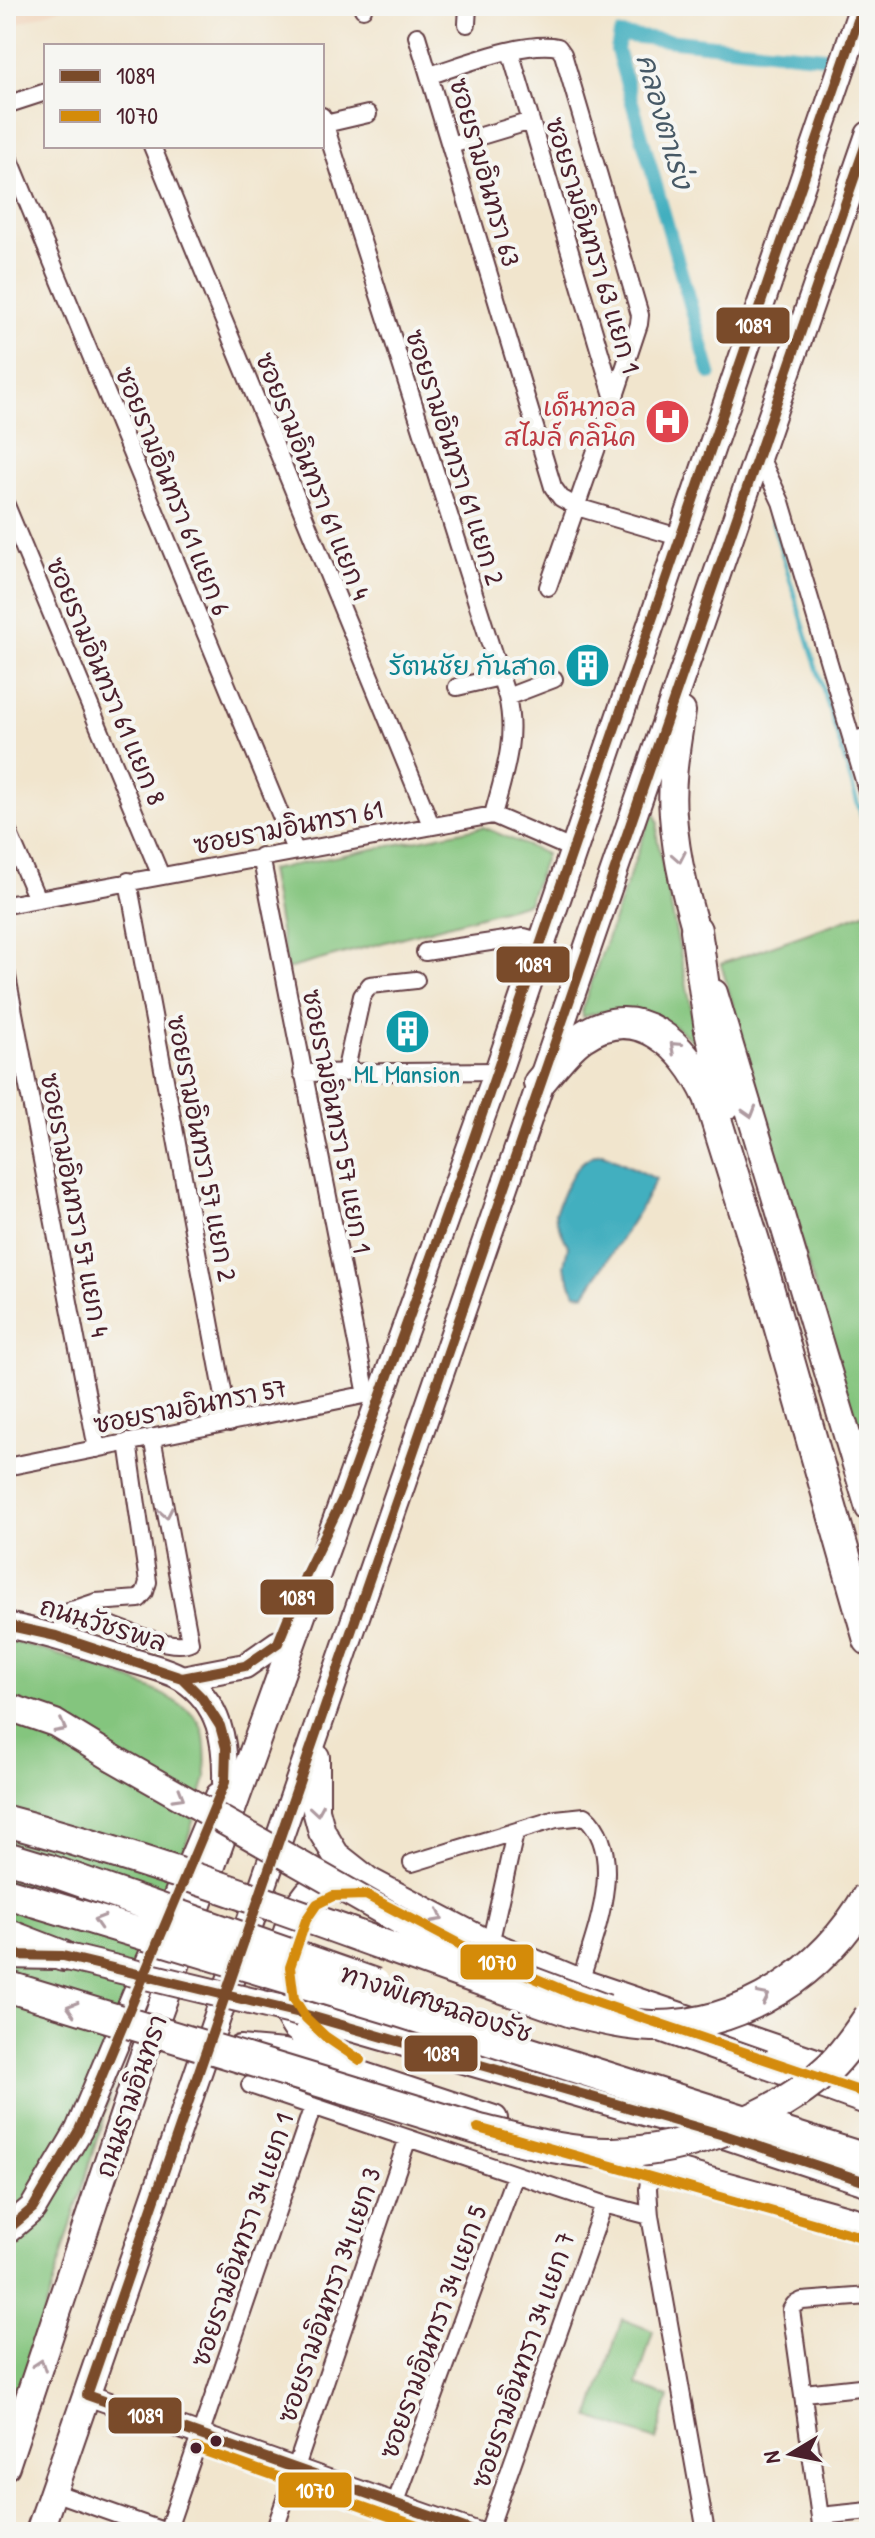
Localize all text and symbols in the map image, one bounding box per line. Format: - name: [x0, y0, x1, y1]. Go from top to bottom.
- legend: [44, 44, 324, 148]
- water label: คลองตาเร่ง: [628, 49, 703, 196]
- text: 1089: [116, 59, 155, 91]
- street label: ซอยรามอินทรา 63: [442, 74, 529, 270]
- text: 1070: [116, 99, 158, 131]
- street label: ซอยรามอินทรา 63 แยก 1: [538, 113, 649, 377]
- line badge: 1089: [715, 306, 791, 345]
- text: 1089: [735, 310, 771, 340]
- street label: ซอยรามอินทรา 61 แยก 2: [398, 325, 513, 589]
- street label: ซอยรามอินทรา 61 แยก 4: [248, 347, 379, 605]
- street label: ซอยรามอินทรา 61 แยก 6: [108, 361, 239, 620]
- place label: เด็นทอล สไมล์ คลินิค: [504, 389, 636, 454]
- hospital icon: เด็นทอล สไมล์ คลินิค: [643, 398, 691, 446]
- street label: ซอยรามอินทรา 61 แยก 8: [38, 552, 174, 810]
- building icon: รัตนชัย กันสาด: [563, 642, 611, 690]
- place label: รัตนชัย กันสาด: [389, 648, 556, 683]
- street label: ซอยรามอินทรา 61: [190, 791, 386, 862]
- one-way arrow: [669, 850, 686, 863]
- line badge: 1089: [495, 945, 571, 984]
- text: 1089: [515, 949, 551, 979]
- street label: ซอยรามอินทรา 57 แยก 1: [295, 986, 380, 1256]
- building icon: ML Mansion: [383, 1007, 431, 1055]
- street label: ซอยรามอินทรา 57 แยก 2: [159, 1012, 245, 1284]
- one-way arrow: [670, 1042, 684, 1056]
- place label: ML Mansion: [354, 1056, 460, 1091]
- street label: ซอยรามอินทรา 57 แยก 4: [33, 1070, 118, 1340]
- one-way arrow: [741, 1104, 757, 1118]
- street label: ซอยรามอินทรา 57: [90, 1370, 290, 1441]
- one-way arrow: [157, 1506, 174, 1520]
- line badge: 1089: [259, 1578, 335, 1616]
- text: 1089: [279, 1582, 315, 1612]
- street label: ถนนวัชรพล: [36, 1588, 171, 1659]
- one-way arrow: [52, 1717, 67, 1733]
- one-way arrow: [170, 1786, 185, 1802]
- one-way arrow: [308, 1804, 325, 1817]
- one-way arrow: [429, 1907, 444, 1923]
- one-way arrow: [93, 1914, 107, 1930]
- line badge: 1070: [459, 1943, 535, 1981]
- text: 1070: [478, 1947, 516, 1977]
- street label: ทางพิเศษฉลองรัช: [336, 1955, 536, 2050]
- one-way arrow: [756, 1991, 770, 2007]
- one-way arrow: [66, 2001, 80, 2017]
- street label: ถนนรามอินทรา: [86, 2010, 175, 2182]
- line badge: 1089: [403, 2034, 479, 2073]
- text: 1089: [423, 2038, 459, 2068]
- street label: ซอยรามอินทรา 34 แยก 1: [182, 2109, 301, 2371]
- street label: ซอยรามอินทรา 34 แยก 3: [268, 2163, 389, 2427]
- street label: ซอยรามอินทรา 34 แยก 5: [370, 2200, 495, 2463]
- street label: ซอยรามอินทรา 34 แยก 7: [462, 2227, 583, 2493]
- one-way arrow: [30, 2359, 46, 2373]
- line badge: 1089: [107, 2396, 183, 2435]
- text: 1089: [127, 2400, 163, 2430]
- north arrow: [751, 2414, 831, 2494]
- unlabelled marker: [208, 2433, 224, 2449]
- unlabelled marker: [188, 2440, 204, 2456]
- text: N: [755, 2449, 787, 2466]
- line badge: 1070: [277, 2471, 353, 2509]
- text: 1070: [296, 2475, 334, 2505]

